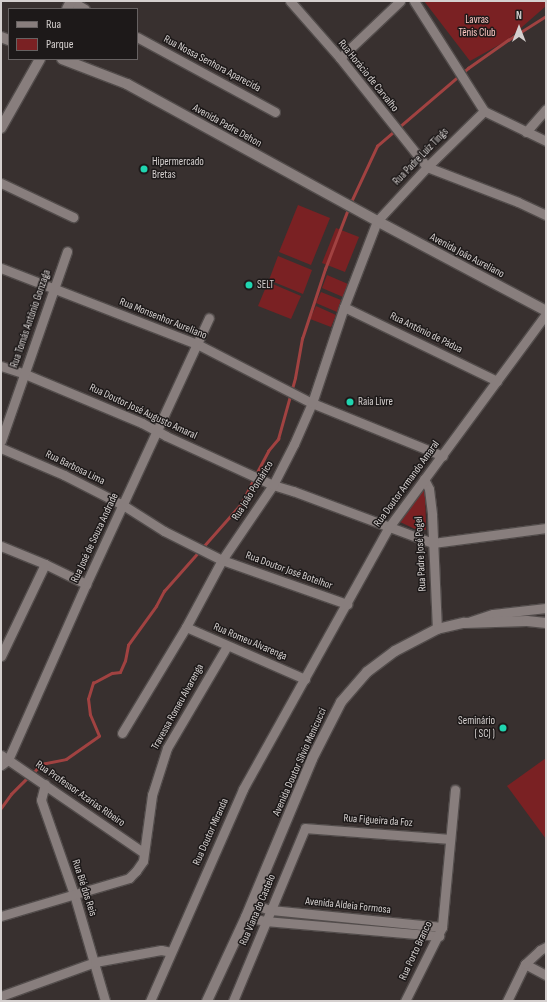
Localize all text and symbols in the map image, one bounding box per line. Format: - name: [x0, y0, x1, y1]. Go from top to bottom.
- legend: [8, 8, 138, 60]
- north arrow: [499, 8, 539, 48]
- text: N: [516, 9, 522, 22]
- park label: Lavras Tênis Club: [458, 14, 496, 40]
- text: Rua: [46, 17, 61, 32]
- street label: Rua Nossa Senhora Aparecida: [161, 33, 263, 95]
- text: Parque: [46, 37, 74, 52]
- street label: Rua Horácio de Carvalho: [335, 37, 401, 115]
- street label: Avenida Padre Dehon: [190, 102, 264, 150]
- street label: Rua Padre Luiz Tings: [391, 126, 451, 188]
- place label: Hipermercado Bretas: [152, 156, 204, 182]
- marker: Hipermercado Bretas: [139, 164, 149, 174]
- street label: Avenida João Aureliano: [428, 231, 506, 281]
- street label: Rua Tomás Antônio Gonzaga: [8, 268, 54, 370]
- place label: SELT: [257, 278, 274, 292]
- marker: SELT: [244, 280, 254, 290]
- street label: Rua Monsenhor Aureliano: [117, 295, 209, 343]
- street label: Rua Antônio de Pádua: [388, 310, 464, 356]
- street label: Rua Doutor José Augusto Amaral: [87, 381, 199, 443]
- place label: Raia Livre: [358, 395, 393, 409]
- marker: Raia Livre: [345, 397, 355, 407]
- street label: Rua Doutor Armando Amaral: [371, 438, 443, 530]
- street label: Rua Barbosa Lima: [43, 448, 107, 488]
- street label: Rua João Pomárico: [229, 459, 277, 523]
- street label: Rua José de Souza Andrade: [68, 491, 122, 585]
- street label: Rua Padre José Pogel: [412, 516, 430, 592]
- street label: Rua Doutor José Botelhor: [244, 549, 334, 593]
- street label: Rua Romeu Alvarenga: [211, 621, 289, 663]
- street label: Travessa Romeu Alvarenga: [149, 662, 207, 752]
- street label: Avenida Doutor Sílvio Menicucci: [270, 706, 330, 818]
- place label: Seminário ( SCJ ): [458, 715, 495, 741]
- marker: Seminário ( SCJ ): [498, 723, 508, 733]
- street label: Rua Professor Azarias Ribeiro: [33, 758, 127, 830]
- street label: Rua Doutor Miranda: [190, 796, 232, 868]
- street label: Rua Figueira da Foz: [343, 812, 413, 830]
- street label: Rua Bié dos Reis: [69, 858, 99, 918]
- street label: Rua Viana do Castelo: [237, 872, 279, 948]
- street label: Avenida Aldeia Formosa: [305, 895, 391, 917]
- street label: Rua Porto Branco: [397, 919, 435, 983]

